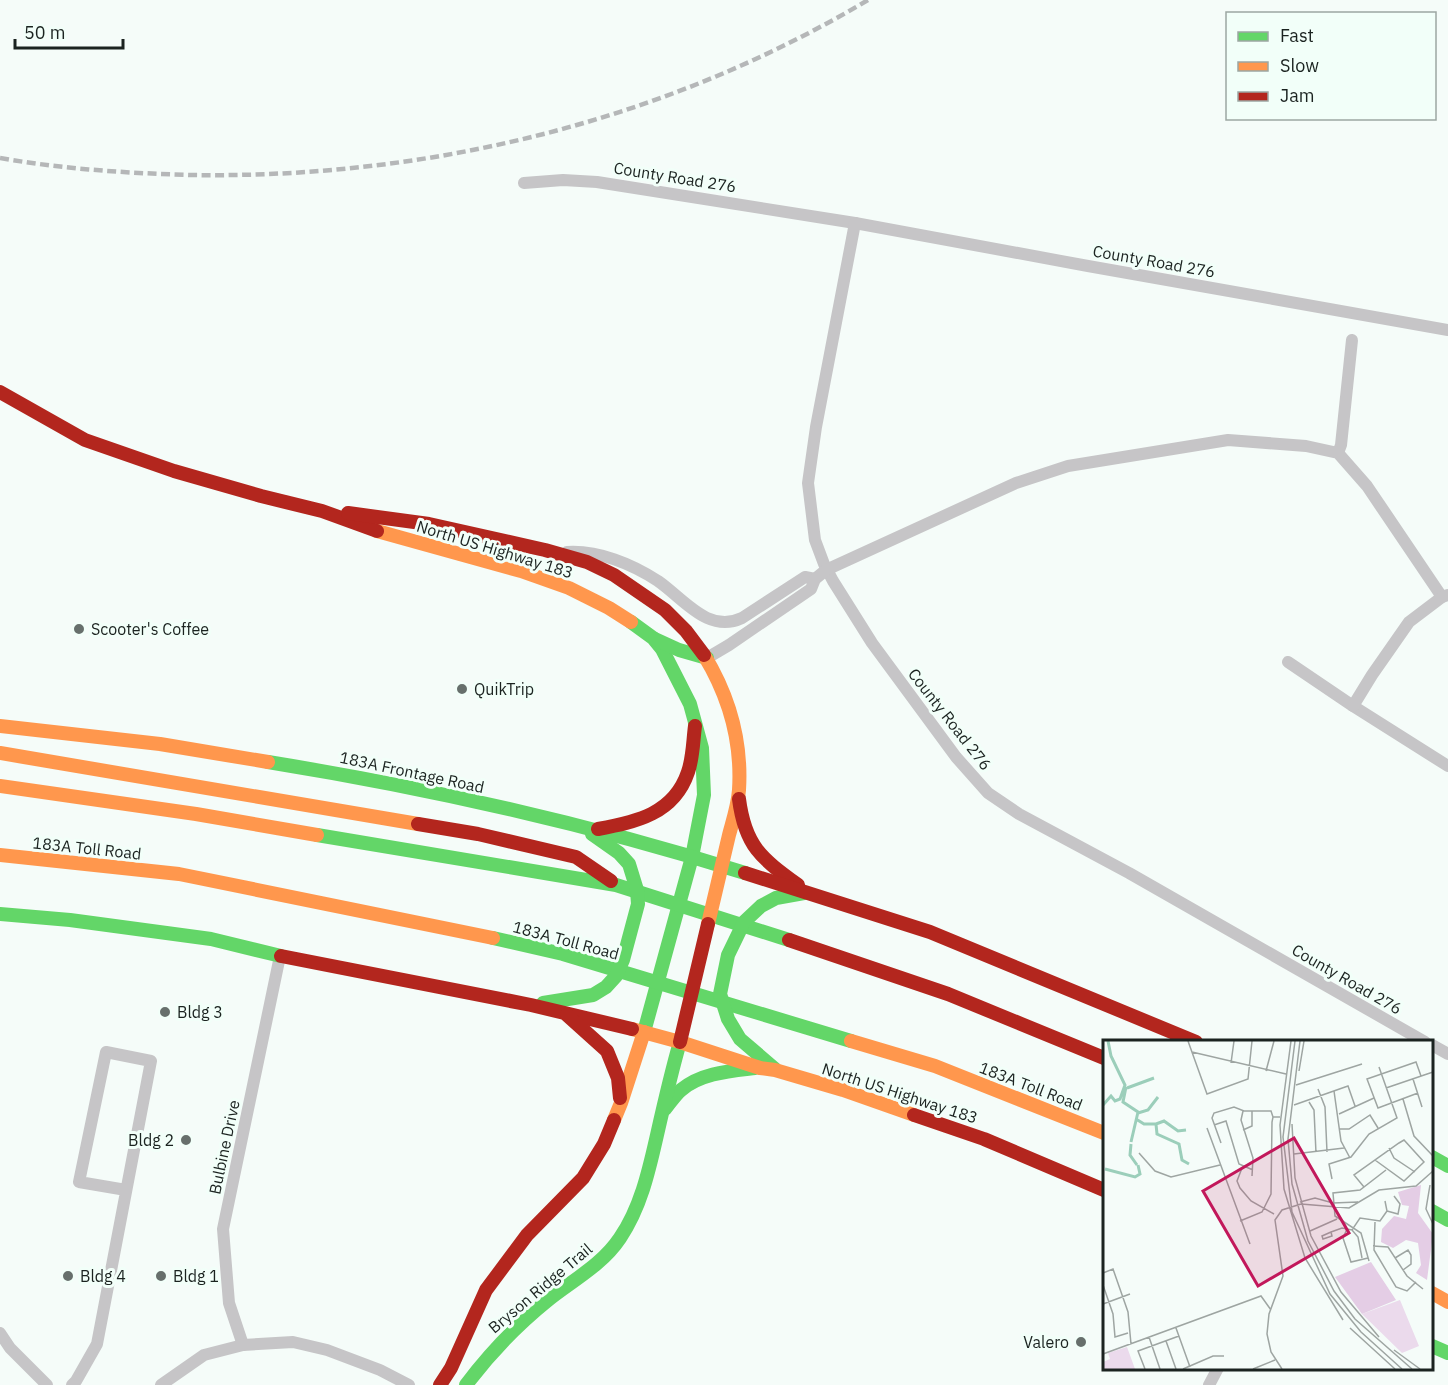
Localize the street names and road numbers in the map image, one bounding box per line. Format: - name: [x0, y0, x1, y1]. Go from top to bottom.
- street label: County Road 276: [612, 157, 738, 197]
- street label: County Road 276: [1091, 240, 1217, 282]
- street label: North US Highway 183: [414, 516, 576, 582]
- street label: County Road 276: [904, 664, 996, 774]
- street label: 183A Frontage Road: [338, 747, 486, 797]
- street label: 183A Toll Road: [32, 832, 142, 864]
- street label: 183A Toll Road: [511, 916, 621, 964]
- street label: County Road 276: [1288, 939, 1406, 1019]
- street label: 183A Toll Road: [976, 1057, 1086, 1115]
- street label: North US Highway 183: [820, 1058, 980, 1128]
- street label: Bulbine Drive: [204, 1098, 244, 1196]
- street label: Bryson Ridge Trail: [484, 1239, 596, 1337]

